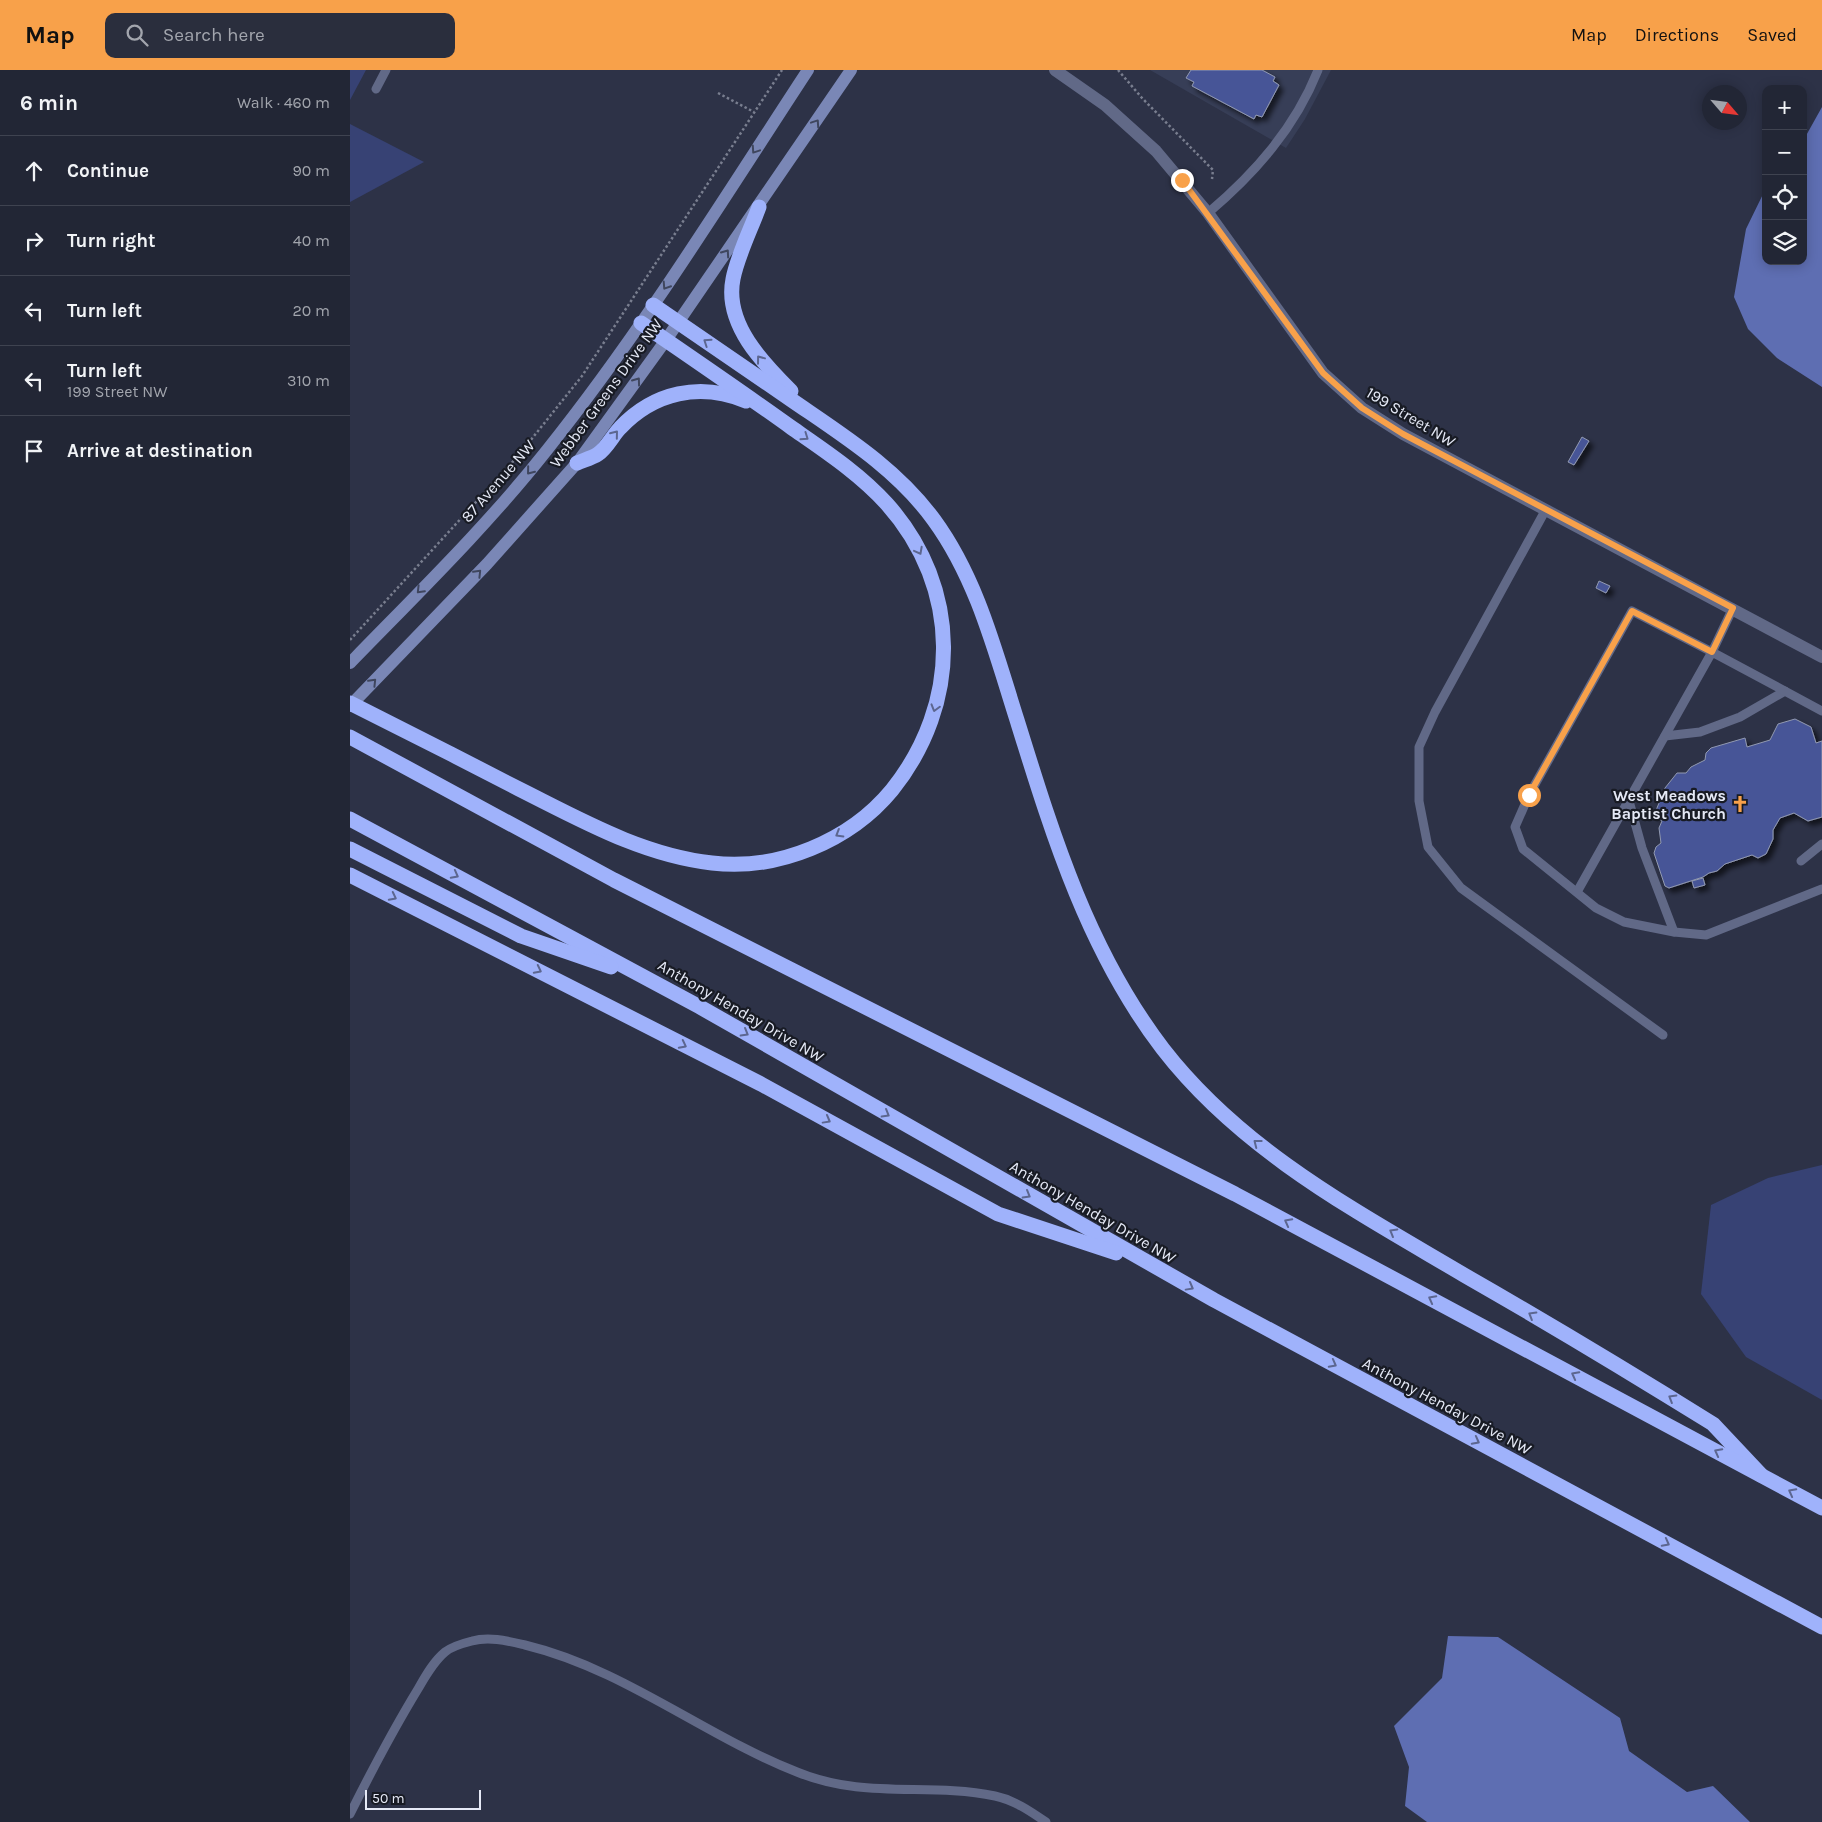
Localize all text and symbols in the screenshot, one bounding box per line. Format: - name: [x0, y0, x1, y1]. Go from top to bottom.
- search box: [105, 13, 455, 58]
- text: Map: [25, 21, 75, 49]
- icon: search: [123, 21, 151, 49]
- text: Search here: [163, 24, 265, 46]
- text: Map: [1571, 24, 1607, 46]
- text: Directions: [1635, 24, 1719, 46]
- text: Saved: [1747, 24, 1797, 46]
- north arrow: [1702, 85, 1747, 130]
- map controls: [1762, 85, 1807, 265]
- button: +: [1762, 85, 1807, 130]
- text: 6 min: [20, 91, 78, 115]
- text: Walk · 460 m: [237, 93, 330, 112]
- one-way arrow: [810, 119, 819, 129]
- button: −: [1762, 130, 1807, 175]
- one-way arrow: [752, 144, 761, 154]
- icon: ahead: [20, 157, 48, 185]
- text: Continue: [67, 160, 149, 182]
- text: 90 m: [292, 161, 330, 180]
- route end: [1171, 169, 1194, 192]
- button: locate: [1762, 175, 1807, 220]
- button: layers: [1762, 220, 1807, 265]
- icon: right: [20, 227, 48, 255]
- text: Turn right: [67, 230, 156, 252]
- text: 40 m: [293, 231, 330, 250]
- one-way arrow: [720, 249, 729, 259]
- one-way arrow: [663, 280, 672, 290]
- icon: left: [20, 297, 48, 325]
- text: Turn left: [67, 300, 142, 322]
- text: 20 m: [292, 301, 330, 320]
- street label: Webber Greens Drive NW: [546, 314, 667, 471]
- one-way arrow: [703, 338, 712, 348]
- one-way arrow: [758, 356, 766, 365]
- text: Turn left: [67, 360, 142, 382]
- icon: left: [20, 367, 48, 395]
- text: 310 m: [287, 371, 330, 390]
- one-way arrow: [631, 377, 640, 387]
- text: 199 Street NW: [67, 382, 168, 401]
- street label: 199 Street NW: [1363, 383, 1460, 451]
- one-way arrow: [609, 431, 618, 440]
- one-way arrow: [800, 431, 809, 440]
- street label: 87 Avenue NW: [457, 435, 539, 526]
- icon: arrive: [20, 437, 48, 465]
- text: Arrive at destination: [67, 440, 253, 462]
- one-way arrow: [528, 465, 536, 474]
- one-way arrow: [913, 546, 923, 555]
- one-way arrow: [472, 570, 481, 579]
- one-way arrow: [417, 585, 426, 594]
- one-way arrow: [367, 679, 376, 688]
- one-way arrow: [931, 704, 941, 712]
- route start: [1518, 784, 1541, 807]
- place label: West Meadows Baptist Church: [1611, 786, 1726, 823]
- church icon: West Meadows Baptist Church: [1730, 794, 1750, 814]
- one-way arrow: [835, 828, 844, 838]
- one-way arrow: [449, 869, 458, 879]
- one-way arrow: [388, 891, 397, 901]
- street label: Anthony Henday Drive NW: [655, 956, 828, 1067]
- one-way arrow: [533, 964, 542, 974]
- one-way arrow: [740, 1027, 749, 1037]
- one-way arrow: [678, 1039, 687, 1049]
- one-way arrow: [881, 1108, 890, 1118]
- one-way arrow: [821, 1114, 830, 1124]
- one-way arrow: [1253, 1140, 1263, 1149]
- street label: Anthony Henday Drive NW: [1007, 1157, 1180, 1268]
- one-way arrow: [1022, 1188, 1031, 1198]
- one-way arrow: [1284, 1219, 1293, 1229]
- one-way arrow: [1389, 1229, 1398, 1239]
- one-way arrow: [1185, 1281, 1194, 1291]
- one-way arrow: [1428, 1295, 1437, 1305]
- one-way arrow: [1529, 1312, 1538, 1322]
- street label: Anthony Henday Drive NW: [1359, 1353, 1535, 1459]
- one-way arrow: [1328, 1358, 1337, 1368]
- one-way arrow: [1571, 1372, 1580, 1382]
- one-way arrow: [1668, 1395, 1677, 1405]
- one-way arrow: [1471, 1435, 1480, 1445]
- one-way arrow: [1714, 1448, 1723, 1458]
- one-way arrow: [1788, 1488, 1797, 1498]
- one-way arrow: [1660, 1537, 1669, 1547]
- scale bar: [365, 1787, 481, 1810]
- text: 50 m: [372, 1790, 405, 1807]

